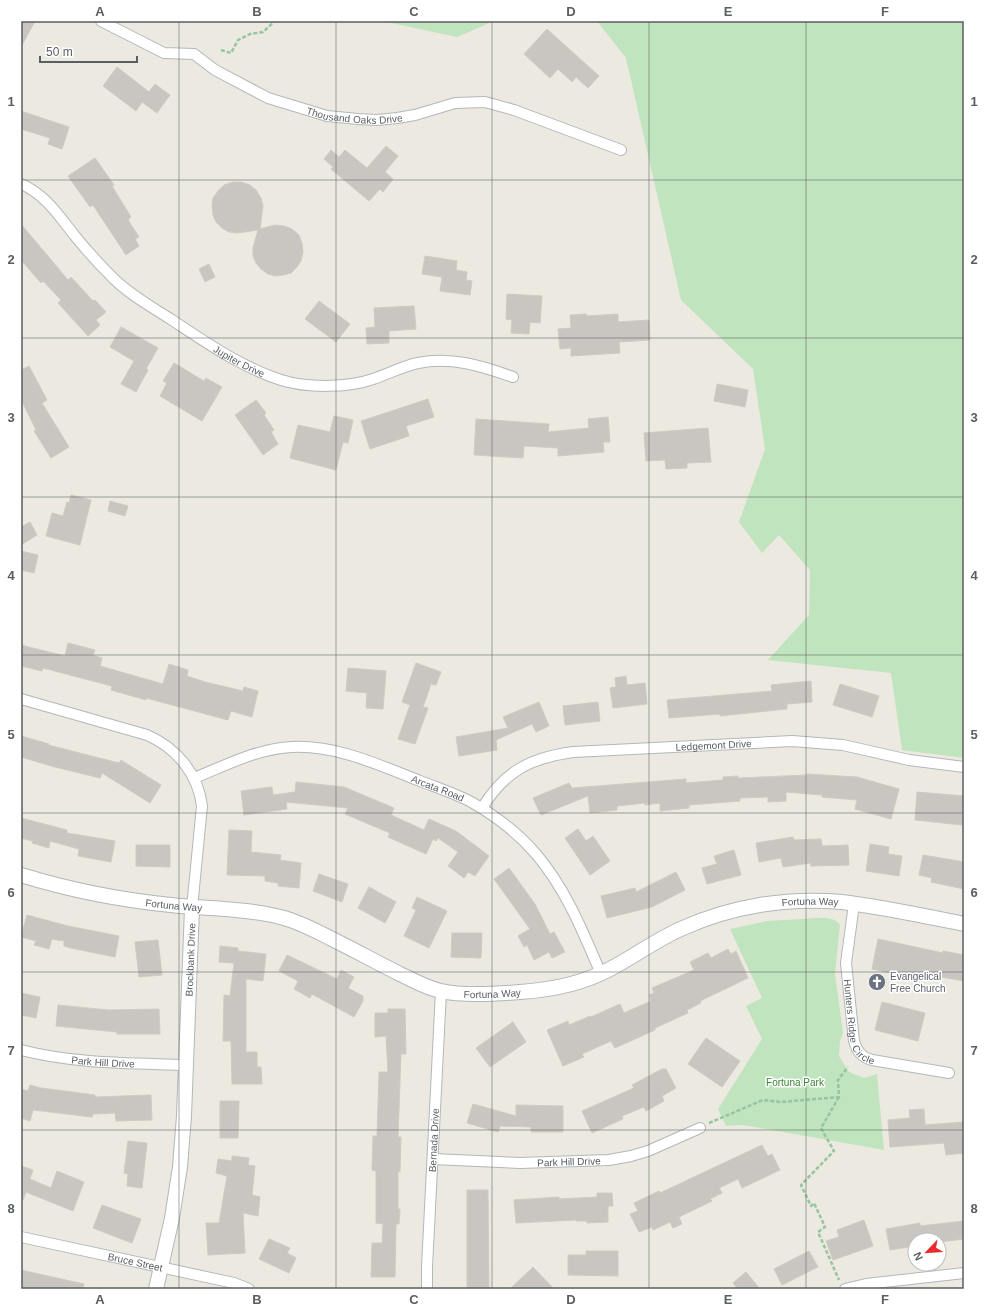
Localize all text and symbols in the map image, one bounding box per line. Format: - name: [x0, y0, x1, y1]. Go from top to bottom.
- text: A: [95, 4, 105, 19]
- text: B: [252, 4, 262, 19]
- text: C: [409, 4, 419, 19]
- text: D: [566, 4, 576, 19]
- text: E: [724, 4, 733, 19]
- text: F: [881, 4, 889, 19]
- scale bar: [40, 38, 137, 64]
- text: 50 m: [46, 45, 73, 59]
- text: 1: [7, 94, 15, 109]
- text: 1: [970, 94, 978, 109]
- street label: Thousand Oaks Drive: [305, 105, 404, 126]
- text: 2: [7, 252, 15, 267]
- text: 2: [970, 252, 978, 267]
- street label: Jupiter Drive: [212, 343, 267, 379]
- text: 3: [7, 410, 15, 425]
- text: 3: [970, 410, 978, 425]
- text: 4: [7, 568, 15, 583]
- text: 4: [970, 568, 978, 583]
- text: 5: [7, 727, 15, 742]
- text: 5: [970, 727, 978, 742]
- street label: Ledgemont Drive: [675, 738, 752, 752]
- street label: Arcata Road: [410, 773, 466, 803]
- text: 6: [7, 885, 15, 900]
- text: 6: [970, 885, 978, 900]
- street label: Fortuna Way: [781, 895, 839, 908]
- street label: Fortuna Way: [145, 897, 203, 913]
- street label: Brockbank Drive: [183, 922, 197, 997]
- place label: Evangelical Free Church: [890, 971, 946, 994]
- church icon: Evangelical Free Church: [867, 972, 887, 992]
- street label: Hunters Ridge Circle: [842, 979, 876, 1066]
- street label: Fortuna Way: [463, 986, 521, 1000]
- text: 7: [7, 1043, 15, 1058]
- text: 7: [970, 1043, 978, 1058]
- street label: Park Hill Drive: [71, 1054, 135, 1069]
- park label: Fortuna Park: [766, 1077, 825, 1088]
- street label: Bernada Drive: [426, 1107, 441, 1172]
- street label: Park Hill Drive: [537, 1155, 601, 1168]
- text: 8: [7, 1201, 15, 1216]
- text: 8: [970, 1201, 978, 1216]
- north arrow: [907, 1232, 947, 1272]
- street label: Bruce Street: [107, 1250, 164, 1273]
- text: N: [911, 1250, 925, 1262]
- text: A: [95, 1292, 105, 1307]
- text: B: [252, 1292, 262, 1307]
- text: C: [409, 1292, 419, 1307]
- text: D: [566, 1292, 576, 1307]
- text: E: [724, 1292, 733, 1307]
- text: F: [881, 1292, 889, 1307]

